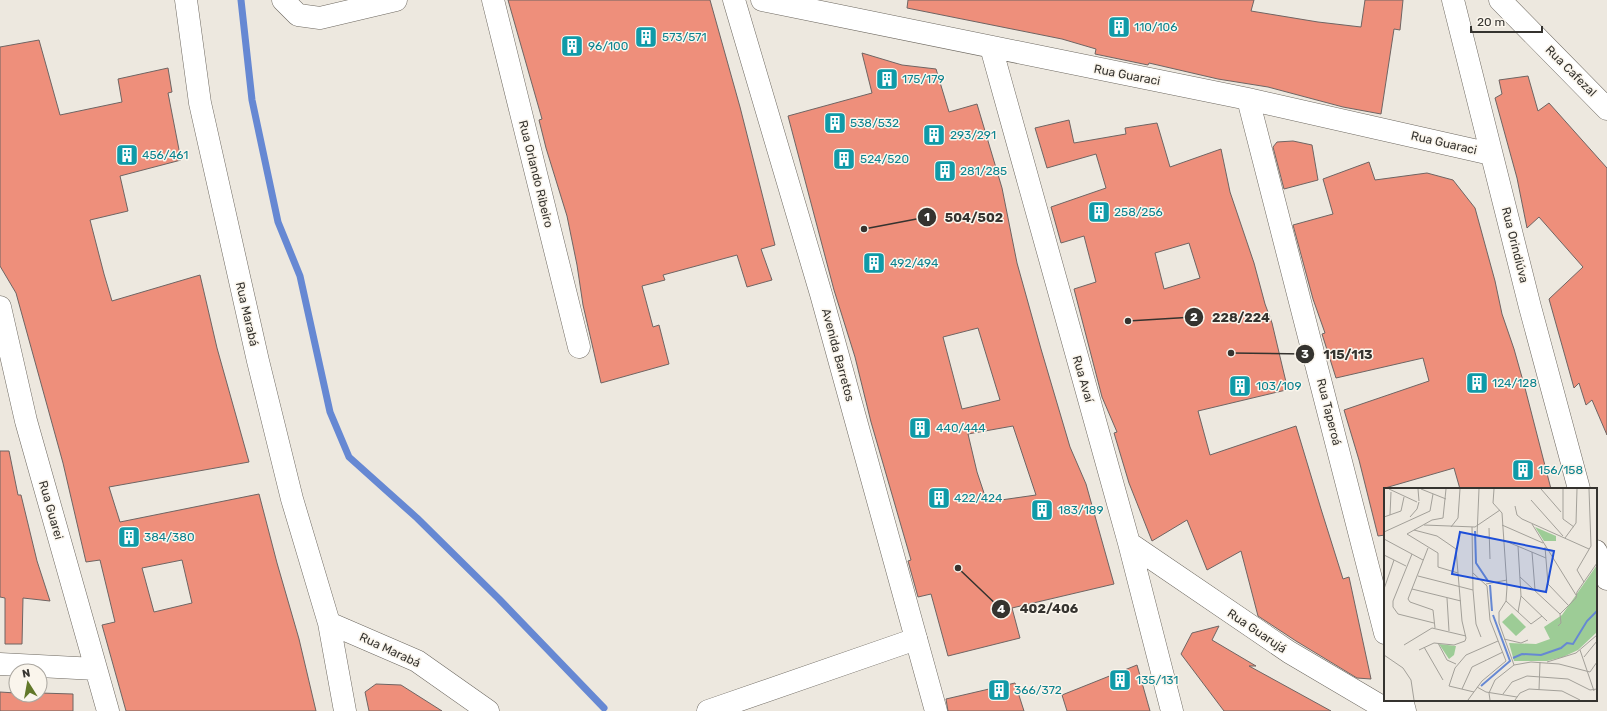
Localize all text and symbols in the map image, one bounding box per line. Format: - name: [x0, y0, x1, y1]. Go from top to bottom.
- scale bar: [1471, 8, 1542, 34]
- building icon: 110/106: [1106, 14, 1132, 40]
- text: 20 m: [1477, 15, 1505, 29]
- place label: 110/106: [1134, 20, 1177, 34]
- building icon: 573/571: [633, 24, 659, 50]
- place label: 573/571: [662, 30, 707, 44]
- building icon: 96/100: [559, 33, 585, 59]
- place label: 96/100: [588, 39, 628, 53]
- street label: Rua Cafezal: [1543, 43, 1599, 99]
- street label: Rua Guaraci: [1093, 62, 1161, 88]
- building icon: 175/179: [874, 66, 900, 92]
- place label: 175/179: [902, 72, 945, 86]
- building icon: 538/532: [822, 110, 848, 136]
- place label: 538/532: [850, 116, 899, 130]
- street label: Rua Orlando Ribeiro: [516, 119, 556, 229]
- building icon: 293/291: [921, 122, 947, 148]
- place label: 293/291: [950, 128, 996, 142]
- street label: Rua Guaraci: [1410, 129, 1478, 157]
- building icon: 456/461: [114, 142, 140, 168]
- building icon: 524/520: [831, 146, 857, 172]
- place label: 456/461: [142, 148, 188, 162]
- place label: 524/520: [860, 152, 909, 166]
- building icon: 281/285: [932, 158, 958, 184]
- place label: 281/285: [960, 164, 1007, 178]
- building icon: 258/256: [1086, 199, 1112, 225]
- callout: 504/502: [917, 204, 1011, 229]
- place label: 258/256: [1114, 205, 1163, 219]
- street label: Rua Orindiúva: [1499, 206, 1531, 284]
- text: 1: [924, 210, 930, 224]
- text: 504/502: [945, 210, 1003, 225]
- building icon: 492/494: [861, 250, 887, 276]
- place label: 492/494: [890, 256, 939, 270]
- street label: Rua Marabá: [233, 280, 261, 348]
- callout: 228/224: [1184, 305, 1278, 330]
- street label: Avenida Barretos: [819, 307, 857, 403]
- text: 2: [1190, 310, 1198, 324]
- text: 228/224: [1212, 310, 1270, 325]
- callout: 115/113: [1295, 342, 1381, 367]
- text: 3: [1301, 347, 1309, 361]
- text: 115/113: [1323, 347, 1373, 362]
- street label: Rua Avaí: [1070, 354, 1097, 405]
- building icon: 124/128: [1464, 370, 1490, 396]
- building icon: 103/109: [1227, 373, 1253, 399]
- place label: 124/128: [1492, 376, 1537, 390]
- street label: Rua Taperoá: [1314, 377, 1344, 447]
- place label: 103/109: [1256, 379, 1302, 393]
- building icon: 440/444: [907, 415, 933, 441]
- place label: 440/444: [936, 421, 986, 435]
- building icon: 156/158: [1510, 457, 1536, 483]
- place label: 156/158: [1538, 463, 1583, 477]
- street label: Rua Guarei: [36, 479, 66, 541]
- building icon: 422/424: [926, 485, 952, 511]
- inset map: [1384, 488, 1597, 701]
- place label: 422/424: [954, 491, 1003, 505]
- building icon: 183/189: [1029, 497, 1055, 523]
- place label: 183/189: [1058, 503, 1104, 517]
- building icon: 384/380: [116, 524, 142, 550]
- place label: 384/380: [144, 530, 195, 544]
- callout: 402/406: [991, 596, 1086, 621]
- text: 402/406: [1020, 601, 1079, 616]
- text: 4: [997, 602, 1005, 616]
- street label: Rua Guarujá: [1225, 606, 1289, 656]
- street label: Rua Marabá: [357, 630, 423, 670]
- north arrow: [8, 663, 48, 703]
- text: N: [21, 667, 31, 681]
- building icon: 135/131: [1107, 667, 1133, 693]
- place label: 135/131: [1136, 673, 1178, 687]
- building icon: 366/372: [986, 677, 1012, 703]
- place label: 366/372: [1014, 683, 1062, 697]

